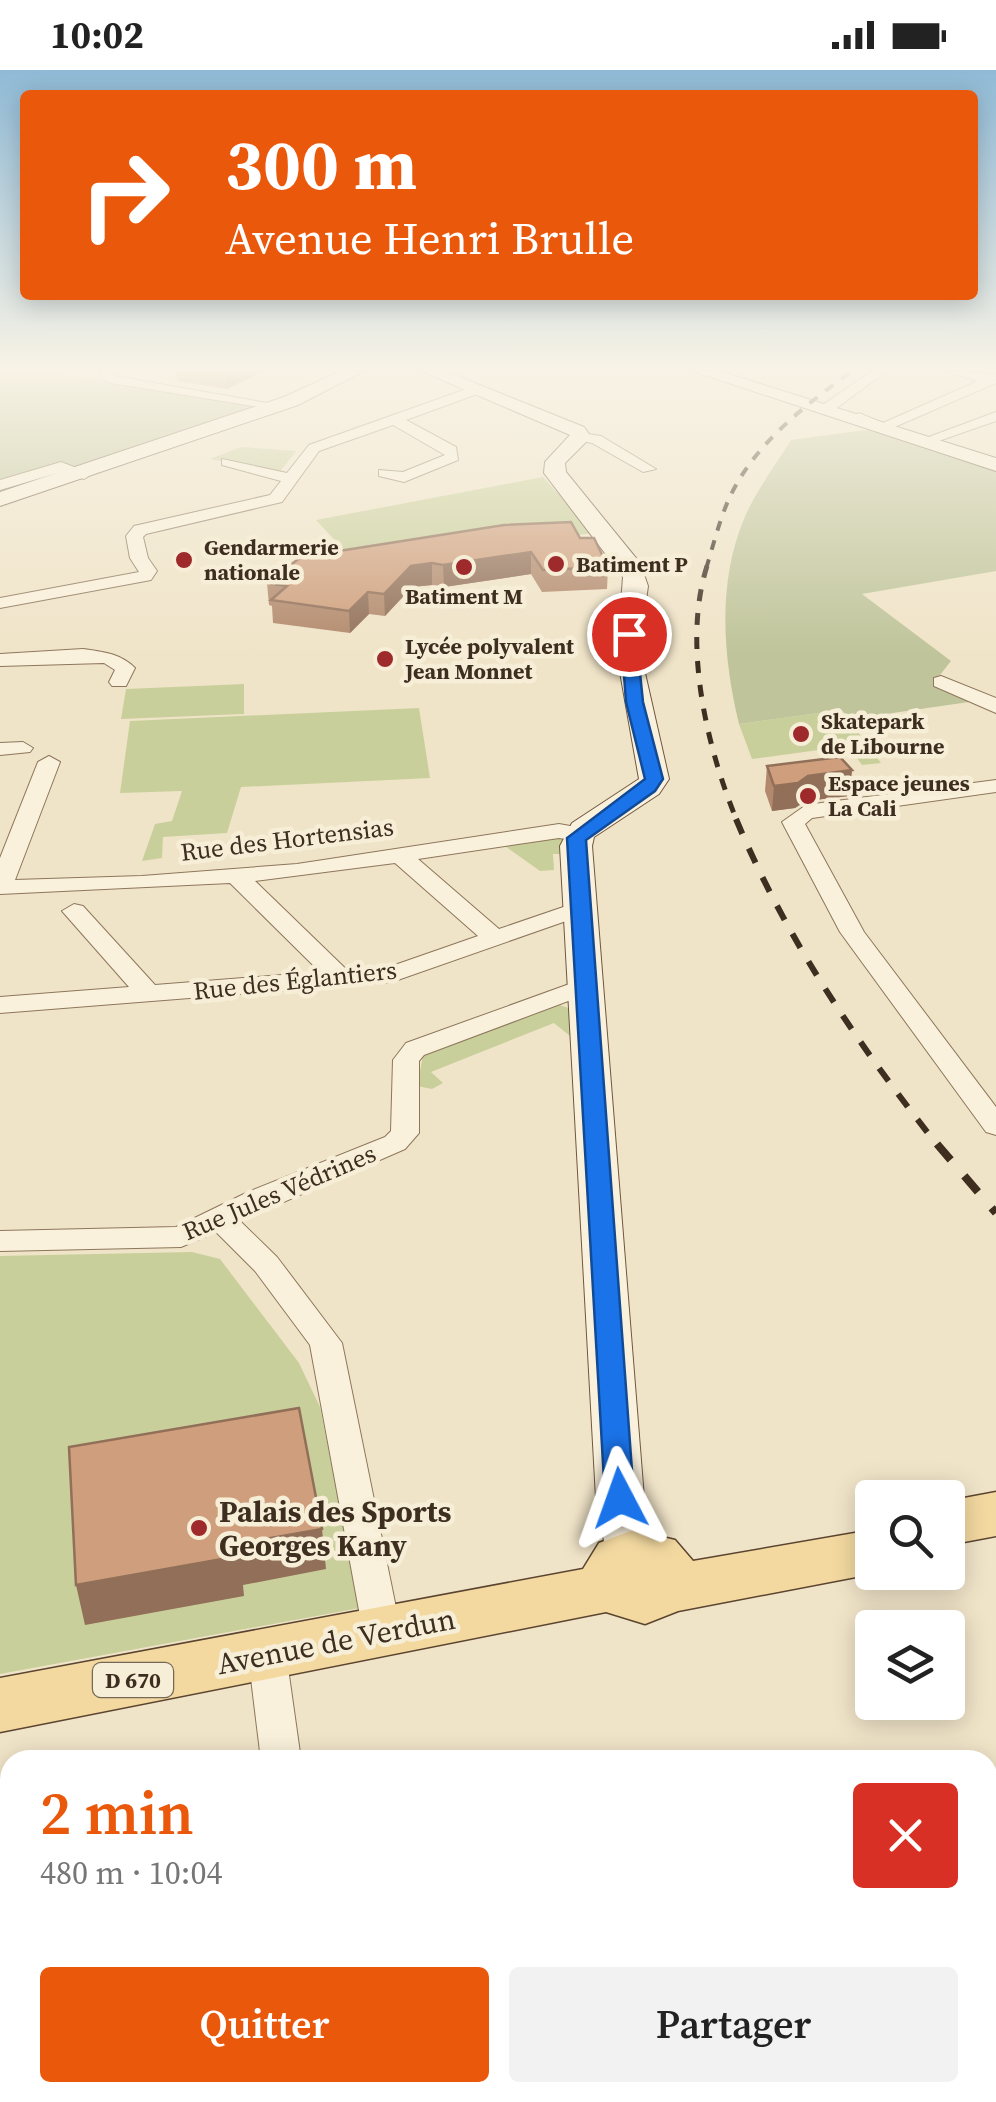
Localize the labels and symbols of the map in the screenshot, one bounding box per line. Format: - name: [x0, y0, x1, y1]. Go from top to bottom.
- place label: Gendarmerie nationale: [204, 532, 339, 587]
- marker: Gendarmerie nationale: [173, 549, 195, 571]
- place label: Batiment P: [576, 549, 688, 579]
- marker: Batiment P: [545, 553, 567, 575]
- marker: Batiment M: [453, 556, 475, 578]
- place label: Batiment M: [405, 581, 523, 611]
- pin: [587, 592, 672, 677]
- place label: Lycée polyvalent Jean Monnet: [403, 631, 575, 686]
- marker: Lycée polyvalent Jean Monnet: [374, 648, 396, 670]
- place label: Skatepark de Libourne: [821, 706, 945, 761]
- marker: Skatepark de Libourne: [790, 723, 812, 745]
- place label: Espace jeunes La Cali: [828, 768, 970, 823]
- marker: Espace jeunes La Cali: [797, 785, 819, 807]
- street label: Rue des Hortensias: [179, 809, 395, 869]
- street label: Rue des Églantiers: [192, 952, 398, 1008]
- street label: Rue Jules Védrines: [177, 1136, 381, 1248]
- position arrow: [568, 1446, 672, 1550]
- place label: Palais des Sports Georges Kany: [219, 1491, 451, 1566]
- marker: Palais des Sports Georges Kany: [188, 1517, 210, 1539]
- street label: Avenue de Verdun: [213, 1598, 459, 1684]
- road number: D 670: [93, 1663, 173, 1697]

